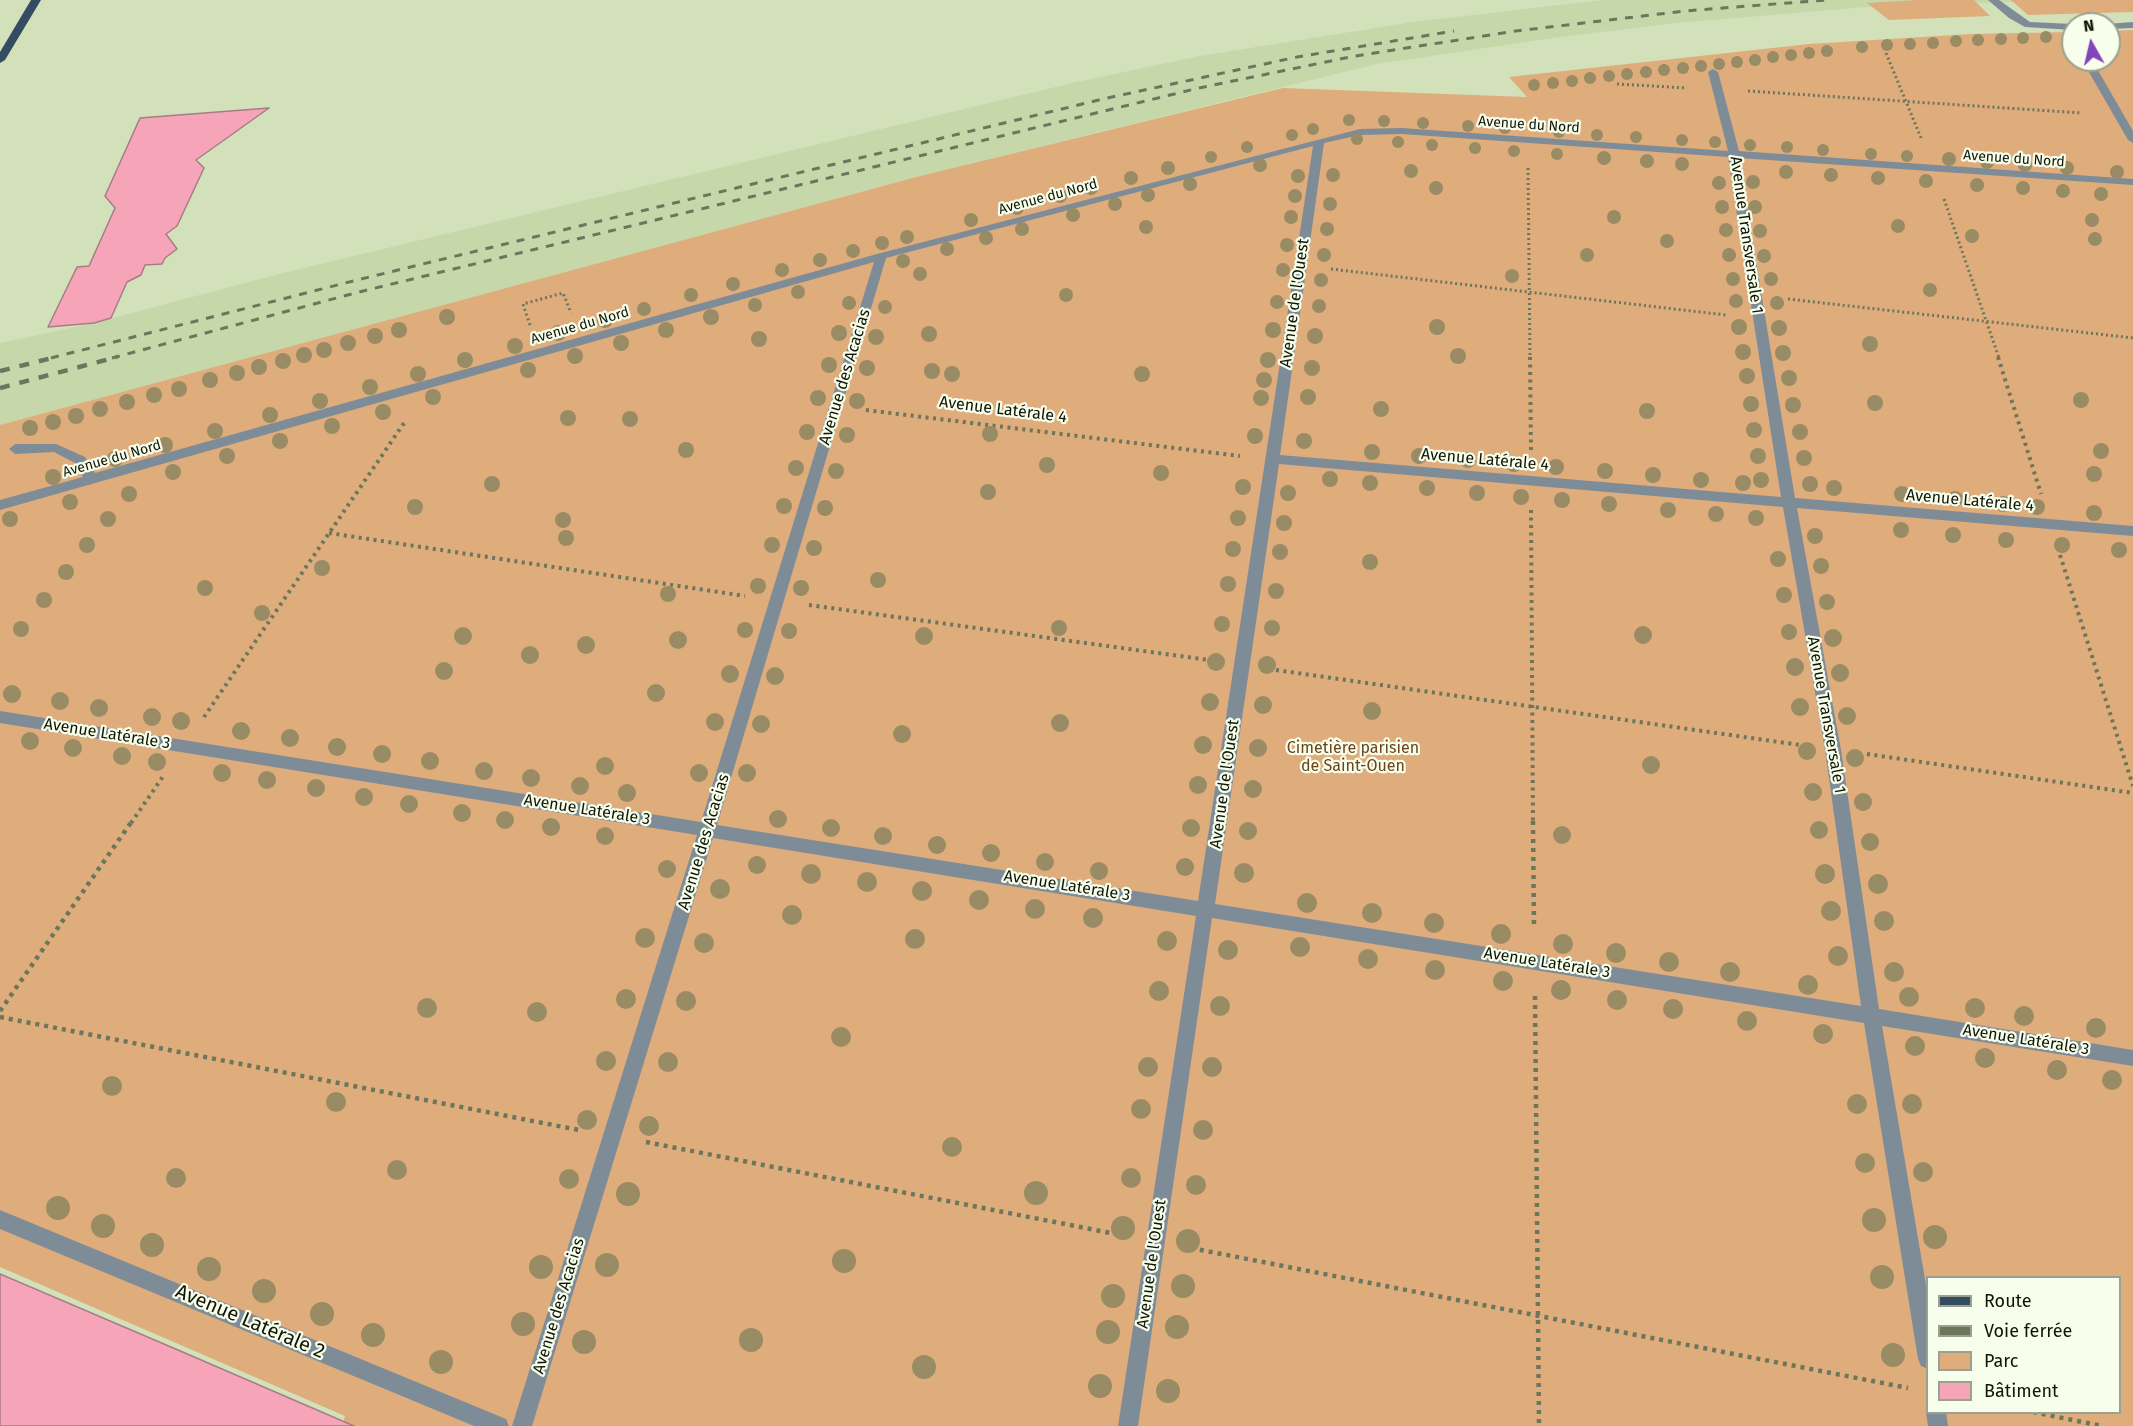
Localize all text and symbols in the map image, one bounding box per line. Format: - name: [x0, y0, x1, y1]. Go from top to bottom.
- north arrow: [2061, 12, 2121, 72]
- text: N: [2082, 16, 2095, 36]
- street label: Avenue du Nord: [1478, 113, 1580, 137]
- street label: Avenue du Nord: [1963, 147, 2065, 171]
- street label: Avenue Transversale 1: [1725, 155, 1767, 315]
- street label: Avenue du Nord: [997, 176, 1099, 218]
- street label: Avenue de l'Ouest: [1276, 237, 1314, 369]
- street label: Avenue du Nord: [529, 304, 631, 348]
- street label: Avenue des Acacias: [815, 307, 875, 447]
- street label: Avenue Latérale 4: [938, 393, 1068, 427]
- street label: Avenue du Nord: [61, 437, 163, 481]
- street label: Avenue Latérale 4: [1420, 445, 1550, 475]
- street label: Avenue Latérale 4: [1905, 486, 2035, 516]
- street label: Avenue Transversale 1: [1803, 635, 1849, 795]
- street label: Avenue Latérale 3: [42, 715, 172, 753]
- street label: Avenue de l'Ouest: [1206, 718, 1244, 850]
- park label: Cimetière parisien de Saint-Ouen: [1287, 739, 1419, 777]
- street label: Avenue des Acacias: [674, 772, 734, 912]
- street label: Avenue Latérale 3: [522, 791, 652, 829]
- street label: Avenue Latérale 3: [1002, 867, 1132, 905]
- street label: Avenue Latérale 3: [1482, 944, 1612, 982]
- street label: Avenue Latérale 3: [1961, 1021, 2091, 1059]
- street label: Avenue de l'Ouest: [1133, 1198, 1171, 1330]
- street label: Avenue des Acacias: [529, 1236, 589, 1376]
- legend: [1926, 1276, 2121, 1414]
- street label: Avenue Latérale 2: [172, 1280, 328, 1364]
- text: Route: [1984, 1290, 2032, 1312]
- text: Voie ferrée: [1984, 1320, 2072, 1342]
- text: Parc: [1984, 1350, 2018, 1372]
- text: Bâtiment: [1984, 1380, 2059, 1402]

